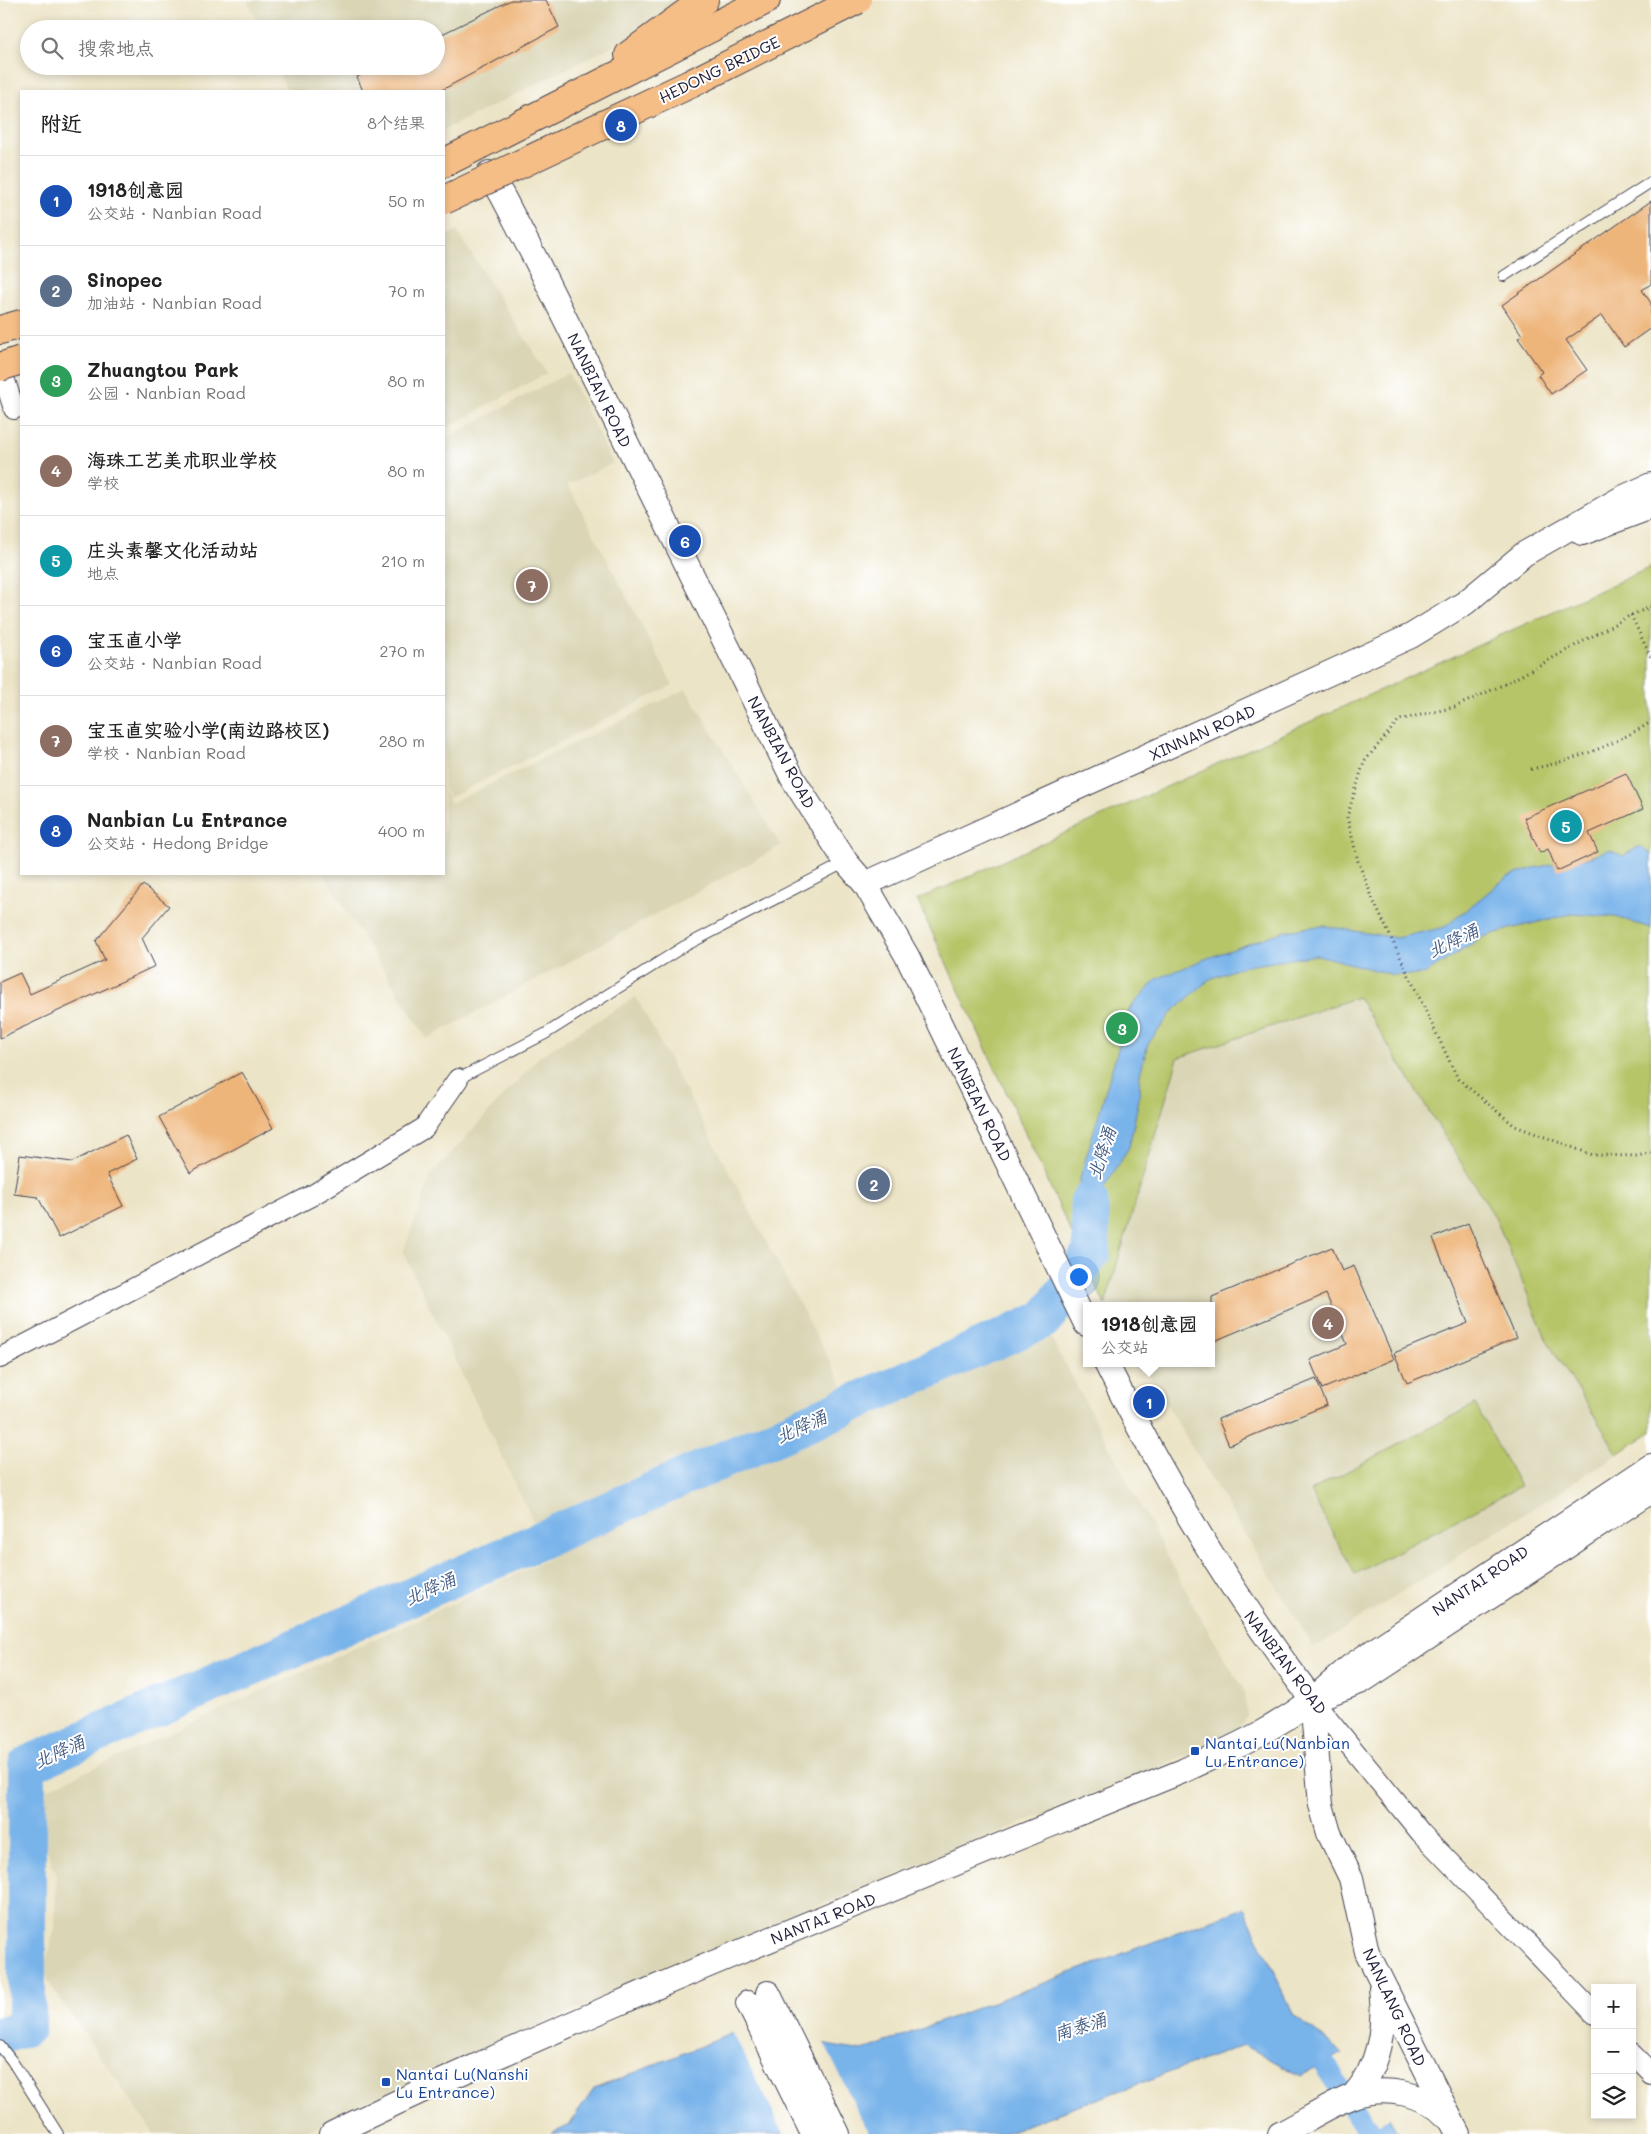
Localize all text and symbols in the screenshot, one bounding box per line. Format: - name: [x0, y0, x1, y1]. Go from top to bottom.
- search box: [20, 20, 445, 75]
- street label: HEDONG BRIDGE: [655, 31, 783, 107]
- icon: search: [38, 34, 66, 62]
- text: 搜索地点: [78, 35, 154, 60]
- pin: 8: [605, 106, 637, 144]
- text: 附近: [40, 109, 82, 136]
- text: 8个结果: [367, 112, 425, 133]
- text: 1918创意园: [87, 177, 184, 202]
- text: 1: [52, 190, 60, 211]
- text: 50 m: [388, 190, 425, 211]
- text: 公交站 · Nanbian Road: [87, 202, 262, 223]
- text: Sinopec: [87, 267, 162, 292]
- text: 2: [52, 280, 60, 301]
- text: 70 m: [388, 280, 425, 301]
- text: 加油站 · Nanbian Road: [87, 292, 262, 313]
- street label: NANBIAN ROAD: [563, 329, 637, 451]
- text: Zhuangtou Park: [87, 357, 239, 382]
- text: 3: [51, 370, 61, 391]
- text: 80 m: [388, 370, 425, 391]
- text: 公园 · Nanbian Road: [87, 382, 246, 403]
- text: 海珠工艺美术职业学校: [87, 447, 277, 472]
- text: 4: [51, 460, 61, 481]
- text: 80 m: [388, 460, 425, 481]
- text: 学校: [87, 472, 119, 493]
- pin: 6: [669, 522, 701, 560]
- text: 庄头素馨文化活动站: [87, 537, 258, 562]
- text: 5: [51, 550, 61, 571]
- text: 210 m: [381, 550, 425, 571]
- text: 地点: [87, 562, 119, 583]
- pin: 7: [516, 566, 548, 604]
- text: 宝玉直小学: [87, 627, 182, 652]
- text: 6: [51, 640, 61, 661]
- text: 270 m: [379, 640, 425, 661]
- text: 公交站 · Nanbian Road: [87, 652, 262, 673]
- street label: NANBIAN ROAD: [743, 692, 821, 812]
- street label: XINNAN ROAD: [1146, 699, 1258, 765]
- text: 宝玉直实验小学(南边路校区): [87, 717, 329, 742]
- text: 7: [52, 730, 60, 751]
- text: 280 m: [379, 730, 425, 751]
- text: 学校 · Nanbian Road: [87, 742, 246, 763]
- text: Nanbian Lu Entrance: [87, 807, 287, 832]
- pin: 5: [1550, 807, 1582, 845]
- text: 8: [51, 820, 61, 841]
- text: 400 m: [378, 820, 425, 841]
- text: 公交站 · Hedong Bridge: [87, 832, 269, 853]
- water label: 北降涌: [1423, 917, 1483, 962]
- pin: 3: [1106, 1009, 1138, 1047]
- street label: NANBIAN ROAD: [943, 1043, 1017, 1165]
- water label: 北降涌: [1081, 1123, 1121, 1182]
- pin: 2: [858, 1165, 890, 1203]
- your location: [1066, 1264, 1092, 1290]
- popup: [1083, 1302, 1215, 1367]
- pin: 4: [1312, 1304, 1344, 1342]
- text: 1918创意园: [1100, 1311, 1198, 1336]
- text: 公交站: [1100, 1336, 1148, 1357]
- pin: 1: [1133, 1383, 1165, 1421]
- water label: 北降涌: [771, 1404, 831, 1448]
- street label: NANTAI ROAD: [1428, 1540, 1532, 1620]
- water label: 北降涌: [400, 1566, 460, 1610]
- street label: NANBIAN ROAD: [1240, 1606, 1332, 1718]
- water label: 北降涌: [29, 1729, 89, 1773]
- place label: Nantai Lu(Nanbian Lu Entrance): [1205, 1732, 1350, 1771]
- marker: Nantai Lu(Nanbian Lu Entrance): [1189, 1745, 1201, 1757]
- street label: NANTAI ROAD: [767, 1887, 879, 1949]
- street label: NANLANG ROAD: [1358, 1945, 1432, 2069]
- map controls: [1591, 1984, 1636, 2119]
- button: +: [1591, 1984, 1636, 2029]
- water label: 南泰涌: [1051, 2006, 1110, 2045]
- button: −: [1591, 2029, 1636, 2074]
- place label: Nantai Lu(Nanshi Lu Entrance): [396, 2063, 529, 2102]
- button: layers: [1591, 2074, 1636, 2119]
- marker: Nantai Lu(Nanshi Lu Entrance): [380, 2076, 392, 2088]

